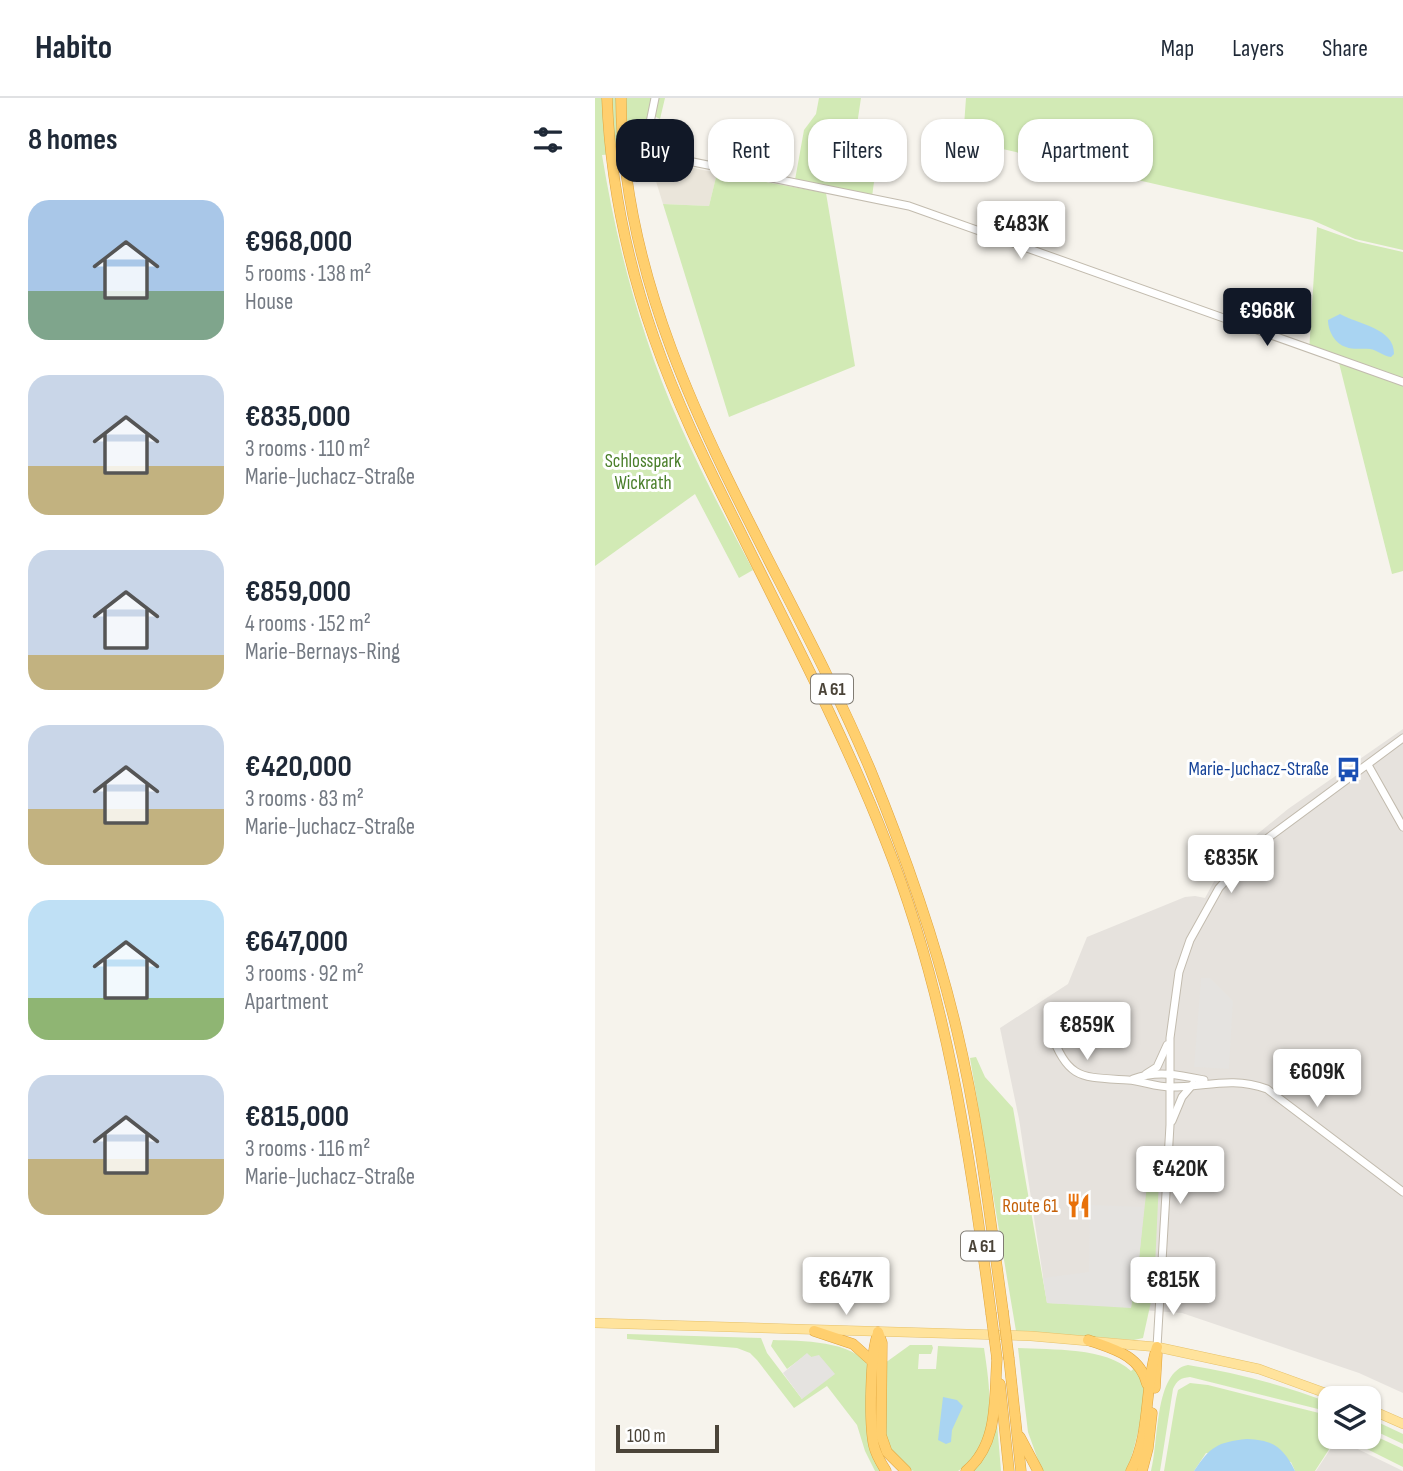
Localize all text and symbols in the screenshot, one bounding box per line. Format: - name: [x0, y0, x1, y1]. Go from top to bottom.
- text: Habito: [35, 28, 112, 68]
- text: Map: [1161, 34, 1194, 63]
- text: Layers: [1232, 34, 1284, 63]
- text: Share: [1322, 34, 1368, 63]
- chip: Buy: [616, 119, 694, 182]
- chip: Rent: [708, 119, 794, 182]
- chip: Filters: [808, 119, 907, 182]
- chip: New: [921, 119, 1004, 182]
- chip: Apartment: [1018, 119, 1153, 182]
- icon: filters: [529, 121, 567, 159]
- text: 8 homes: [28, 122, 117, 158]
- pin: €483K: [972, 202, 1070, 261]
- text: €483K: [993, 210, 1049, 238]
- text: €968,000: [245, 224, 352, 260]
- icon: home: [84, 228, 168, 312]
- text: 5 rooms · 138 m²: [245, 260, 371, 288]
- text: House: [245, 288, 293, 316]
- pin: €968K: [1218, 288, 1316, 348]
- text: €968K: [1239, 297, 1295, 325]
- text: €835,000: [245, 399, 351, 435]
- icon: home: [84, 403, 168, 487]
- text: 3 rooms · 110 m²: [245, 435, 370, 463]
- park label: Schlosspark Wickrath: [605, 450, 682, 495]
- text: Marie-Juchacz-Straße: [245, 463, 415, 491]
- text: €859,000: [245, 574, 351, 610]
- icon: home: [84, 578, 168, 662]
- text: 4 rooms · 152 m²: [245, 610, 371, 638]
- text: Marie-Bernays-Ring: [245, 638, 400, 666]
- road number: A 61: [811, 674, 853, 704]
- text: €420,000: [245, 749, 352, 785]
- icon: home: [84, 753, 168, 837]
- bus stop icon: Marie-Juchacz-Straße: [1335, 755, 1363, 783]
- place label: Marie-Juchacz-Straße: [1189, 758, 1329, 781]
- text: 3 rooms · 83 m²: [245, 785, 364, 813]
- text: Marie-Juchacz-Straße: [245, 813, 415, 841]
- pin: €835K: [1182, 836, 1280, 895]
- text: €835K: [1204, 844, 1258, 872]
- text: €647,000: [245, 924, 348, 960]
- icon: home: [84, 928, 168, 1012]
- text: 3 rooms · 92 m²: [245, 960, 364, 988]
- text: Apartment: [245, 988, 329, 1016]
- pin: €859K: [1038, 1002, 1136, 1062]
- text: €859K: [1060, 1011, 1114, 1039]
- pin: €609K: [1268, 1049, 1366, 1109]
- text: €609K: [1289, 1058, 1345, 1086]
- text: €815,000: [245, 1099, 349, 1135]
- icon: home: [84, 1103, 168, 1187]
- text: 3 rooms · 116 m²: [245, 1135, 370, 1163]
- pin: €420K: [1131, 1146, 1229, 1206]
- text: €420K: [1152, 1155, 1208, 1183]
- text: Marie-Juchacz-Straße: [245, 1163, 415, 1191]
- restaurant icon: Route 61: [1064, 1192, 1092, 1220]
- place label: Route 61: [1002, 1195, 1058, 1218]
- road number: A 61: [961, 1232, 1003, 1260]
- pin: €647K: [797, 1258, 895, 1317]
- pin: €815K: [1124, 1258, 1222, 1317]
- text: €647K: [819, 1266, 873, 1294]
- text: €815K: [1146, 1266, 1200, 1294]
- map controls: [1318, 1386, 1381, 1449]
- button: layers: [1318, 1386, 1381, 1449]
- scale bar: [616, 1422, 719, 1454]
- text: 100 m: [627, 1425, 666, 1448]

